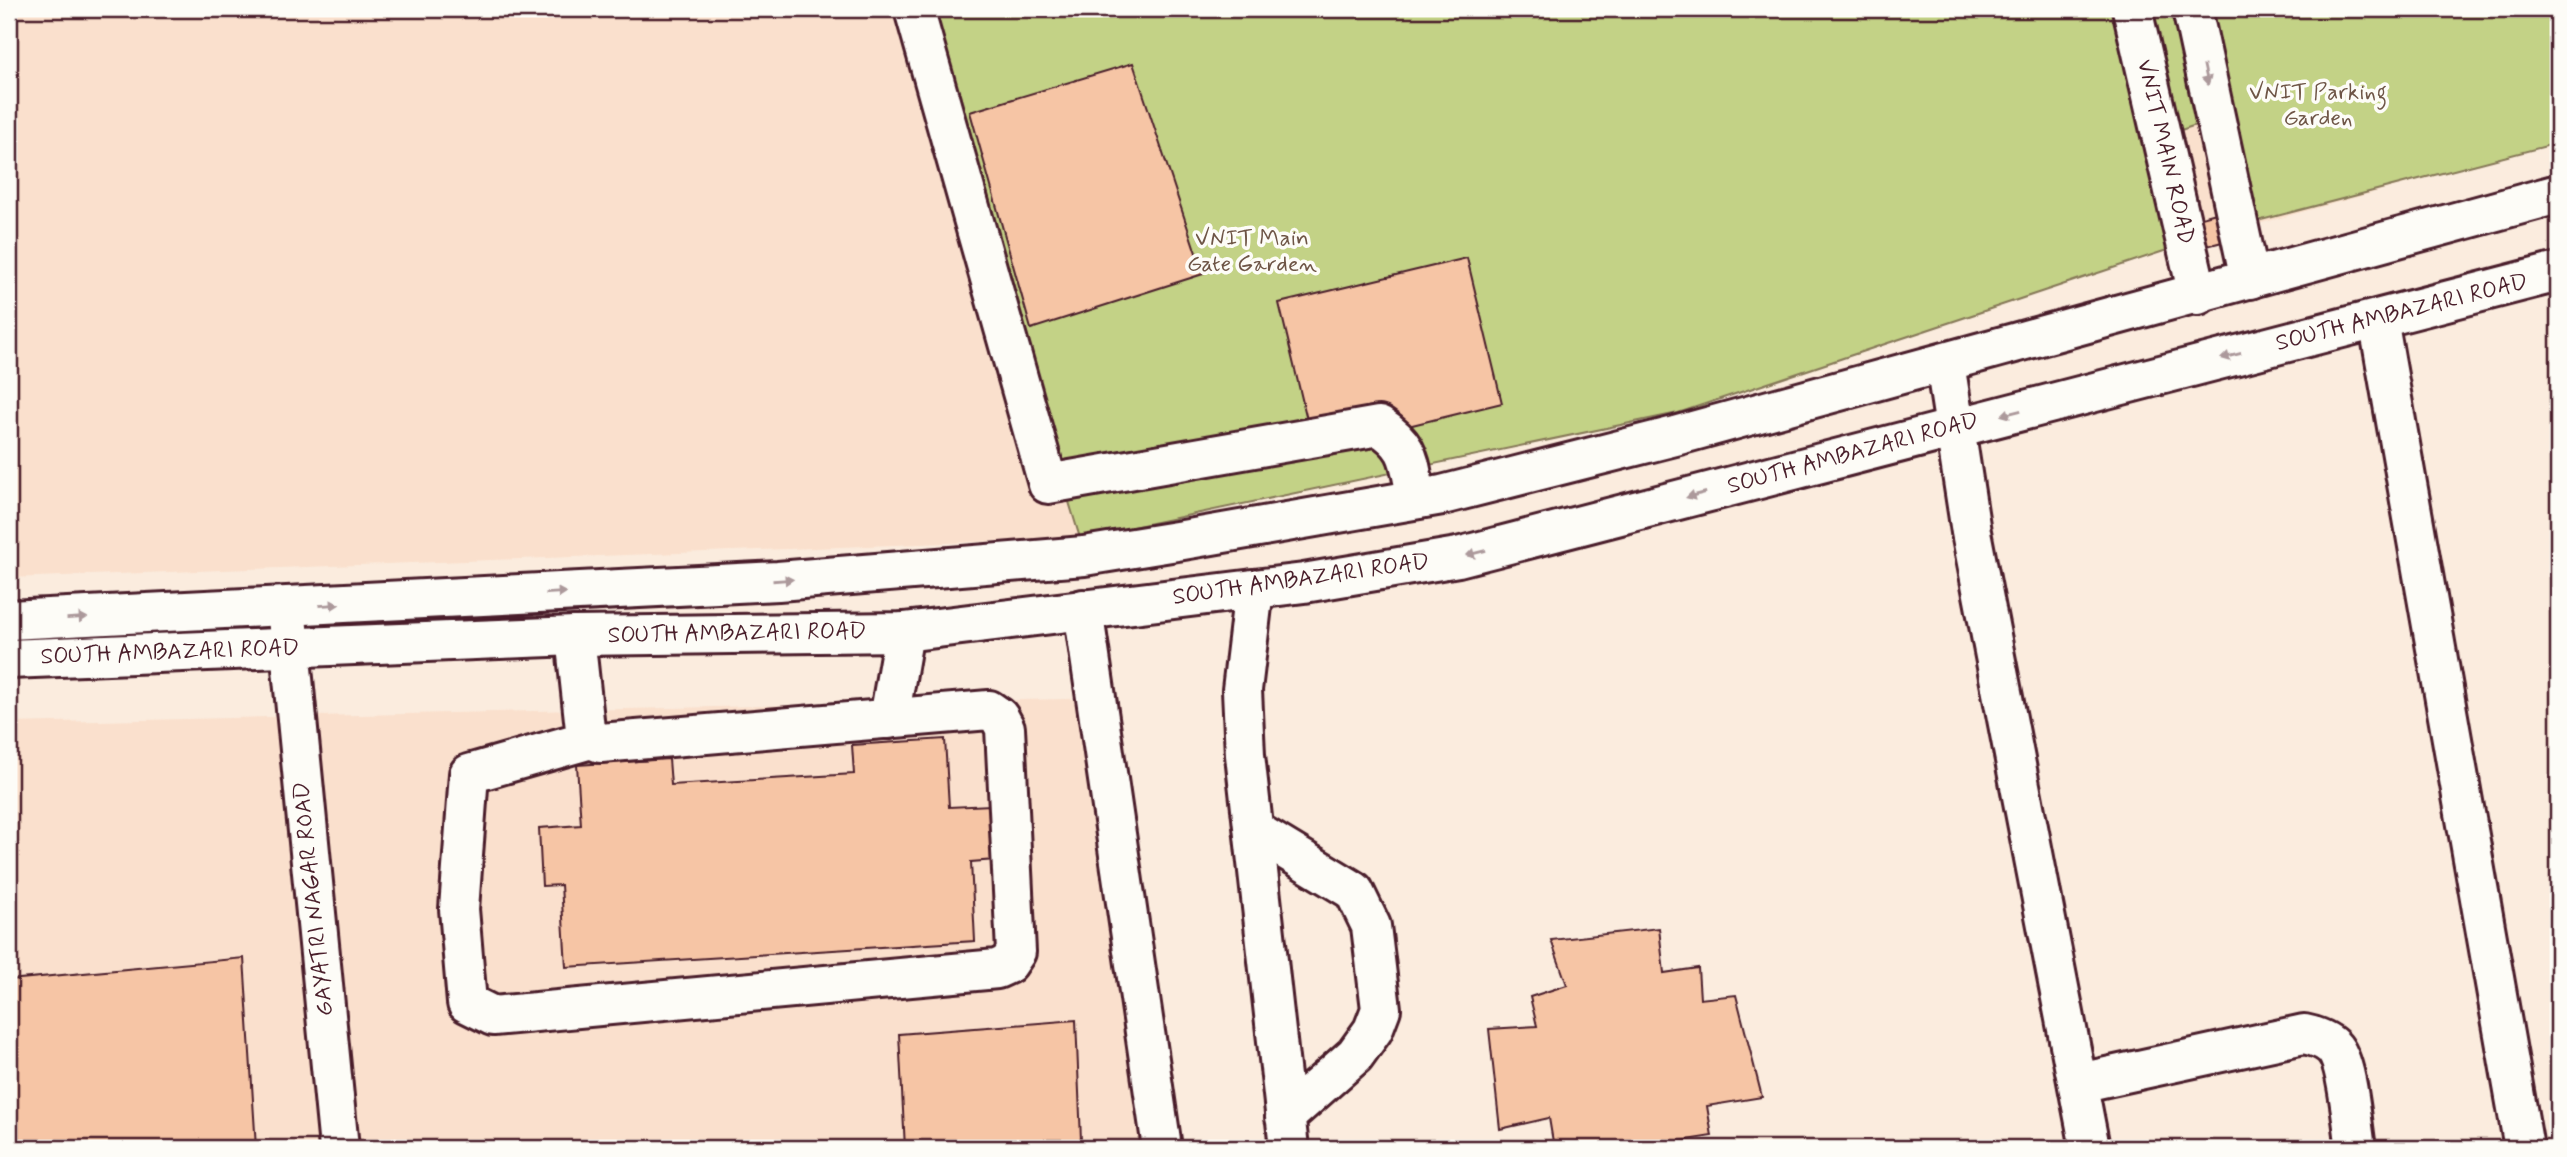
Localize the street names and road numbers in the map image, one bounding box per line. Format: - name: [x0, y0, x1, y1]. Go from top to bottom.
- street label: VNIT MAIN ROAD: [2129, 56, 2201, 248]
- street label: SOUTH AMBAZARI ROAD: [2273, 267, 2531, 359]
- street label: SOUTH AMBAZARI ROAD: [1724, 406, 1982, 502]
- street label: SOUTH AMBAZARI ROAD: [1171, 547, 1431, 613]
- street label: SOUTH AMBAZARI ROAD: [607, 617, 867, 651]
- street label: SOUTH AMBAZARI ROAD: [40, 633, 300, 673]
- street label: GAYATRI NAGAR ROAD: [287, 780, 341, 1018]

